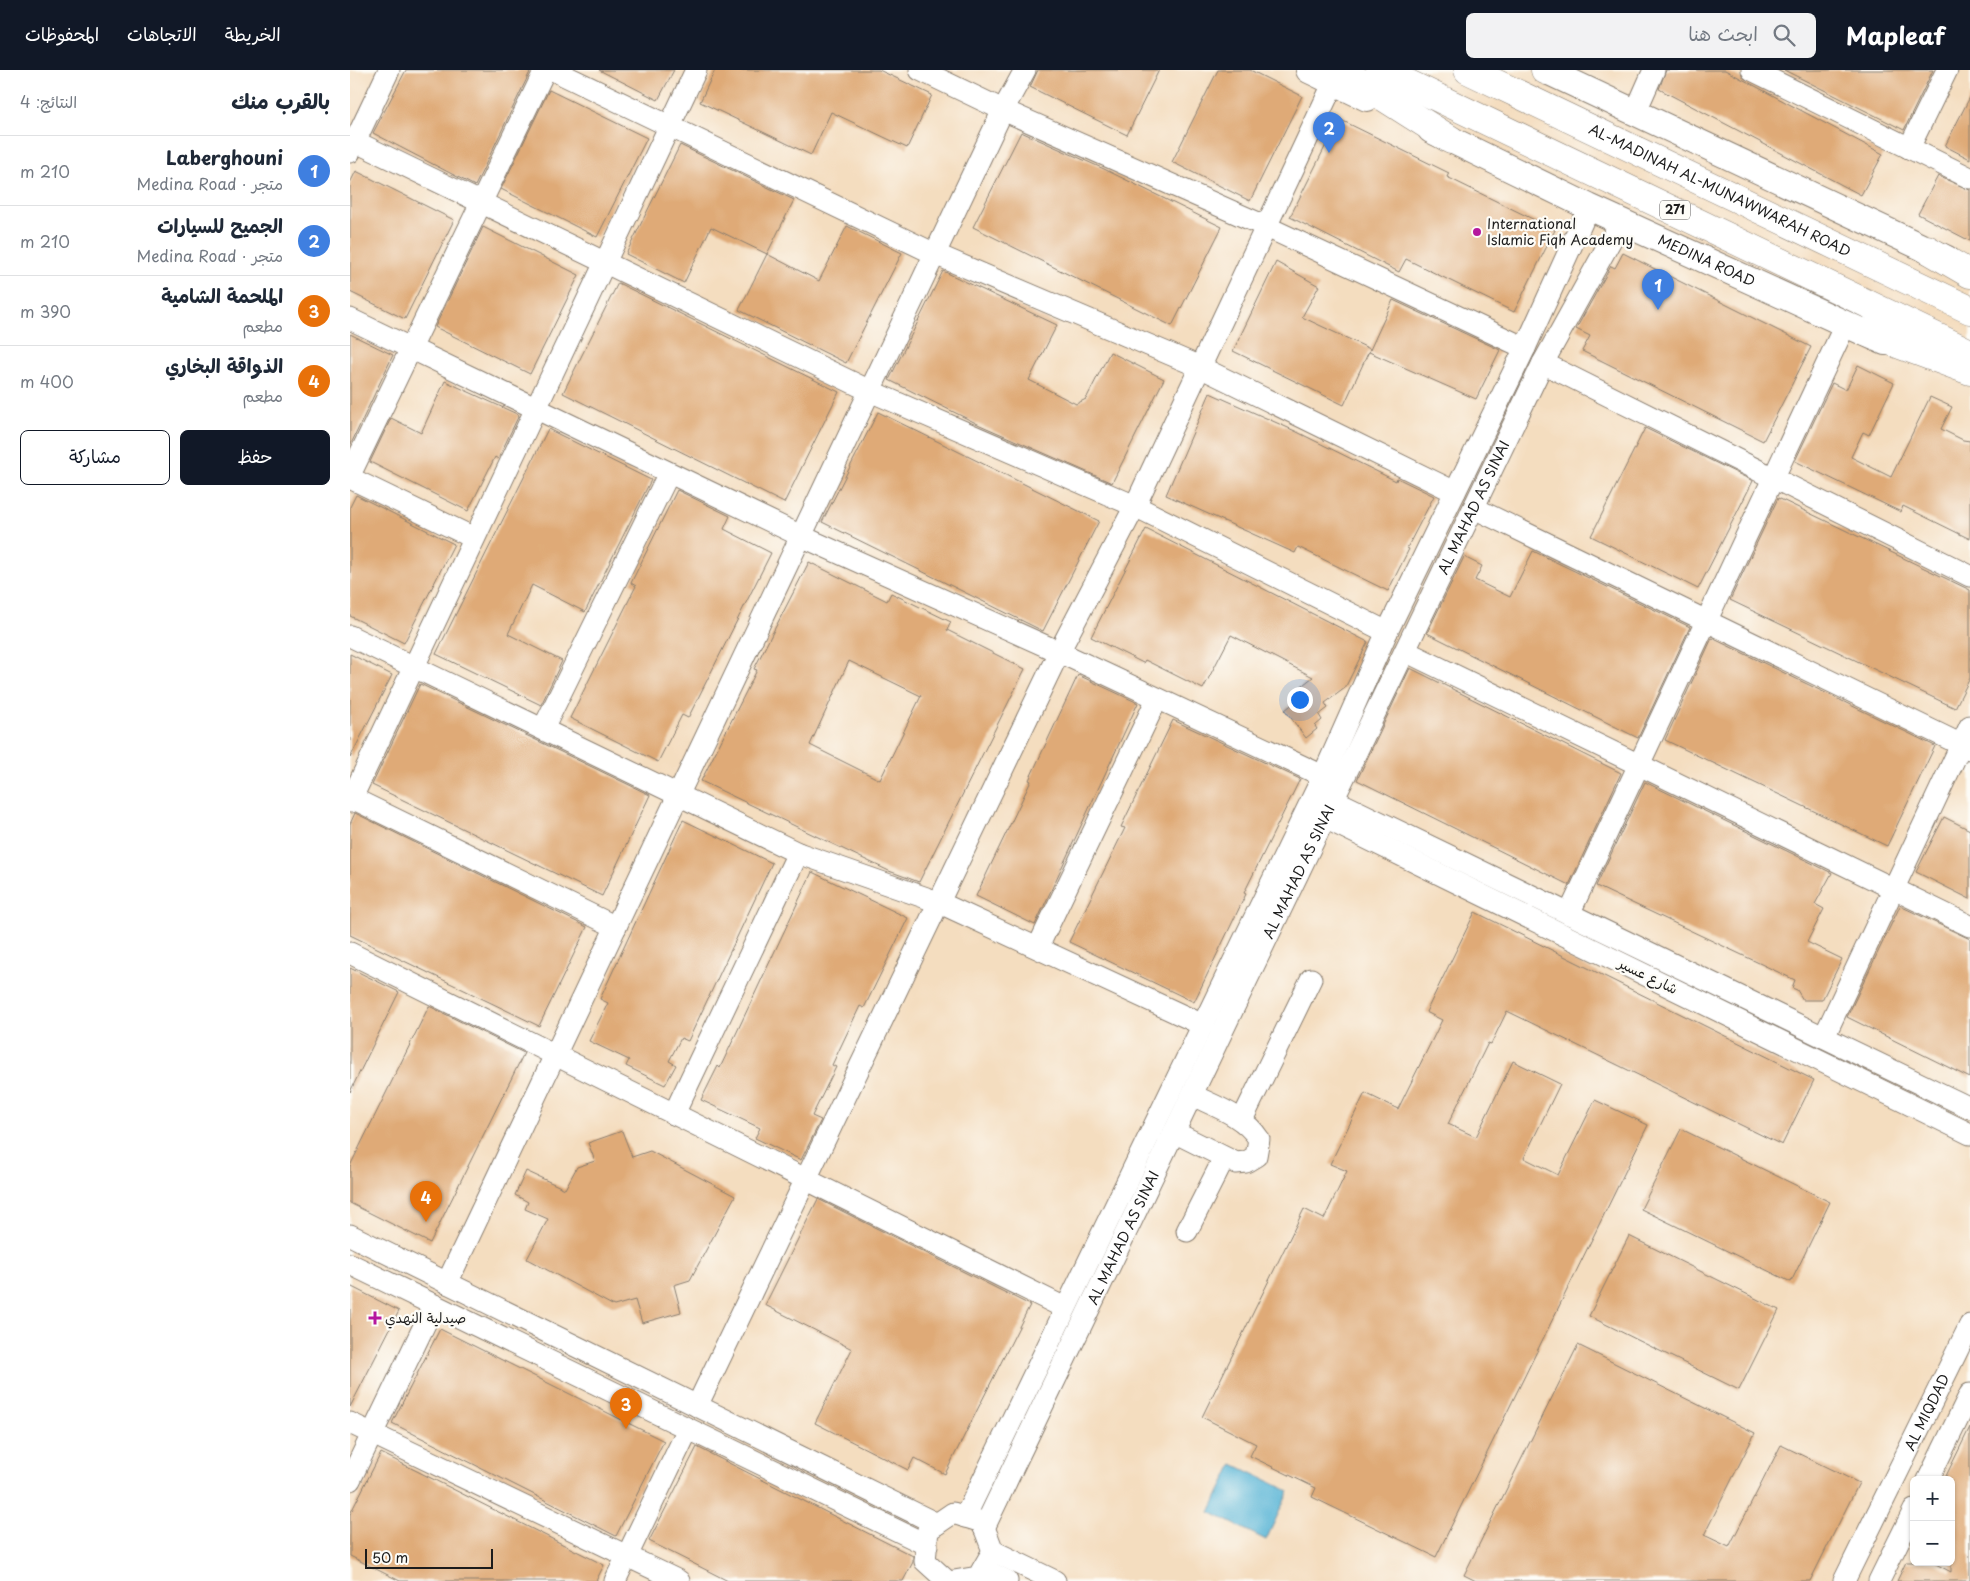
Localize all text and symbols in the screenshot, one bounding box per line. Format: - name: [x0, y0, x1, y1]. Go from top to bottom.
- search box: [1466, 13, 1816, 58]
- text: Mapleaf: [1846, 17, 1945, 53]
- text: ابحث هنا: [1688, 19, 1758, 47]
- text: المحفوظات: [25, 20, 99, 47]
- text: الاتجاهات: [127, 20, 197, 47]
- text: الخريطة: [225, 20, 281, 47]
- icon: search: [1770, 21, 1798, 49]
- text: بالقرب منك: [231, 84, 330, 116]
- text: النتائج: 4: [20, 89, 77, 113]
- pin: 2: [1313, 112, 1345, 153]
- street label: AL-MADINAH AL-MUNAWWARAH ROAD: [1585, 118, 1854, 261]
- text: Laberghouni: [166, 143, 283, 171]
- text: 210 m: [20, 159, 70, 183]
- text: 1: [310, 159, 318, 183]
- text: متجر · Medina Road: [137, 171, 283, 195]
- road number: 271: [1660, 200, 1690, 220]
- text: الجميح للسيارات: [157, 211, 283, 239]
- place label: International Islamic Fiqh Academy: [1487, 213, 1634, 250]
- marker: International Islamic Fiqh Academy: [1471, 226, 1483, 238]
- text: 210 m: [20, 229, 70, 253]
- text: 2: [308, 229, 320, 253]
- street label: MEDINA ROAD: [1655, 229, 1759, 291]
- text: متجر · Medina Road: [137, 243, 283, 267]
- pin: 1: [1642, 269, 1674, 310]
- text: الملحمة الشامية: [161, 281, 283, 309]
- text: 390 m: [20, 299, 71, 323]
- text: 3: [309, 299, 319, 323]
- text: مطعم: [243, 313, 283, 337]
- text: الذواقة البخاري: [165, 351, 283, 379]
- text: 400 m: [20, 369, 74, 393]
- text: 4: [309, 369, 319, 393]
- text: مطعم: [243, 383, 283, 407]
- button: مشاركة: [20, 430, 170, 485]
- button: حفظ: [180, 430, 330, 485]
- street label: AL MAHAD AS SINAI: [1432, 437, 1514, 578]
- your location: [1287, 687, 1313, 713]
- street label: AL MAHAD AS SINAI: [1257, 801, 1340, 942]
- street label: شارع عسير: [1614, 952, 1682, 999]
- street label: AL MAHAD AS SINAI: [1082, 1167, 1164, 1308]
- pin: 4: [410, 1181, 442, 1222]
- place label: صيدلية النهدي: [385, 1307, 466, 1329]
- marker: صيدلية النهدي: [369, 1312, 381, 1324]
- street label: AL MIQDAD: [1899, 1370, 1954, 1454]
- pin: 3: [610, 1388, 642, 1429]
- map controls: [1910, 1476, 1955, 1566]
- button: +: [1910, 1476, 1955, 1521]
- button: −: [1910, 1521, 1955, 1566]
- scale bar: [365, 1546, 492, 1569]
- text: 50 m: [372, 1547, 408, 1568]

